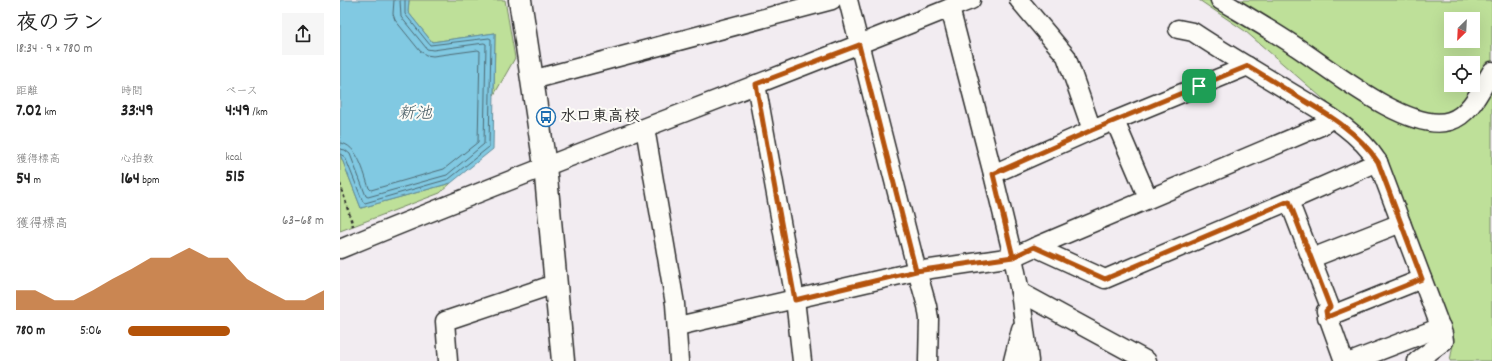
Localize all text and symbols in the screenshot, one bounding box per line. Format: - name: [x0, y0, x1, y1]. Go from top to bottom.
- text: 夜のラン: [16, 9, 104, 40]
- north arrow: [1444, 12, 1480, 48]
- map controls: [1444, 12, 1480, 92]
- button: share: [282, 13, 324, 55]
- text: 18:34 · 9 × 780 m: [16, 40, 92, 59]
- button: locate: [1444, 56, 1480, 92]
- pin: [1182, 69, 1216, 103]
- icon: arrive: [1188, 75, 1210, 97]
- text: 距離: [16, 84, 38, 100]
- text: 時間: [121, 84, 143, 100]
- text: ペース: [225, 84, 258, 100]
- text: 7.02: [16, 100, 42, 124]
- text: 33:49: [121, 100, 153, 124]
- text: 4:49: [225, 100, 250, 124]
- water label: 新池: [398, 103, 433, 127]
- text: km: [42, 105, 57, 121]
- text: /km: [250, 105, 268, 121]
- bus stop icon: 水口東高校: [535, 106, 557, 128]
- place label: 水口東高校: [560, 106, 640, 129]
- text: kcal: [225, 150, 242, 166]
- text: 獲得標高: [16, 152, 60, 168]
- text: 心拍数: [121, 152, 154, 168]
- text: 515: [225, 166, 245, 190]
- text: 54: [16, 168, 31, 192]
- text: 164: [121, 168, 140, 192]
- text: m: [31, 173, 41, 189]
- text: bpm: [140, 173, 160, 189]
- text: 63–68 m: [282, 212, 324, 231]
- text: 獲得標高: [16, 215, 68, 234]
- text: 780 m: [16, 322, 45, 341]
- text: 5:06: [80, 322, 102, 341]

